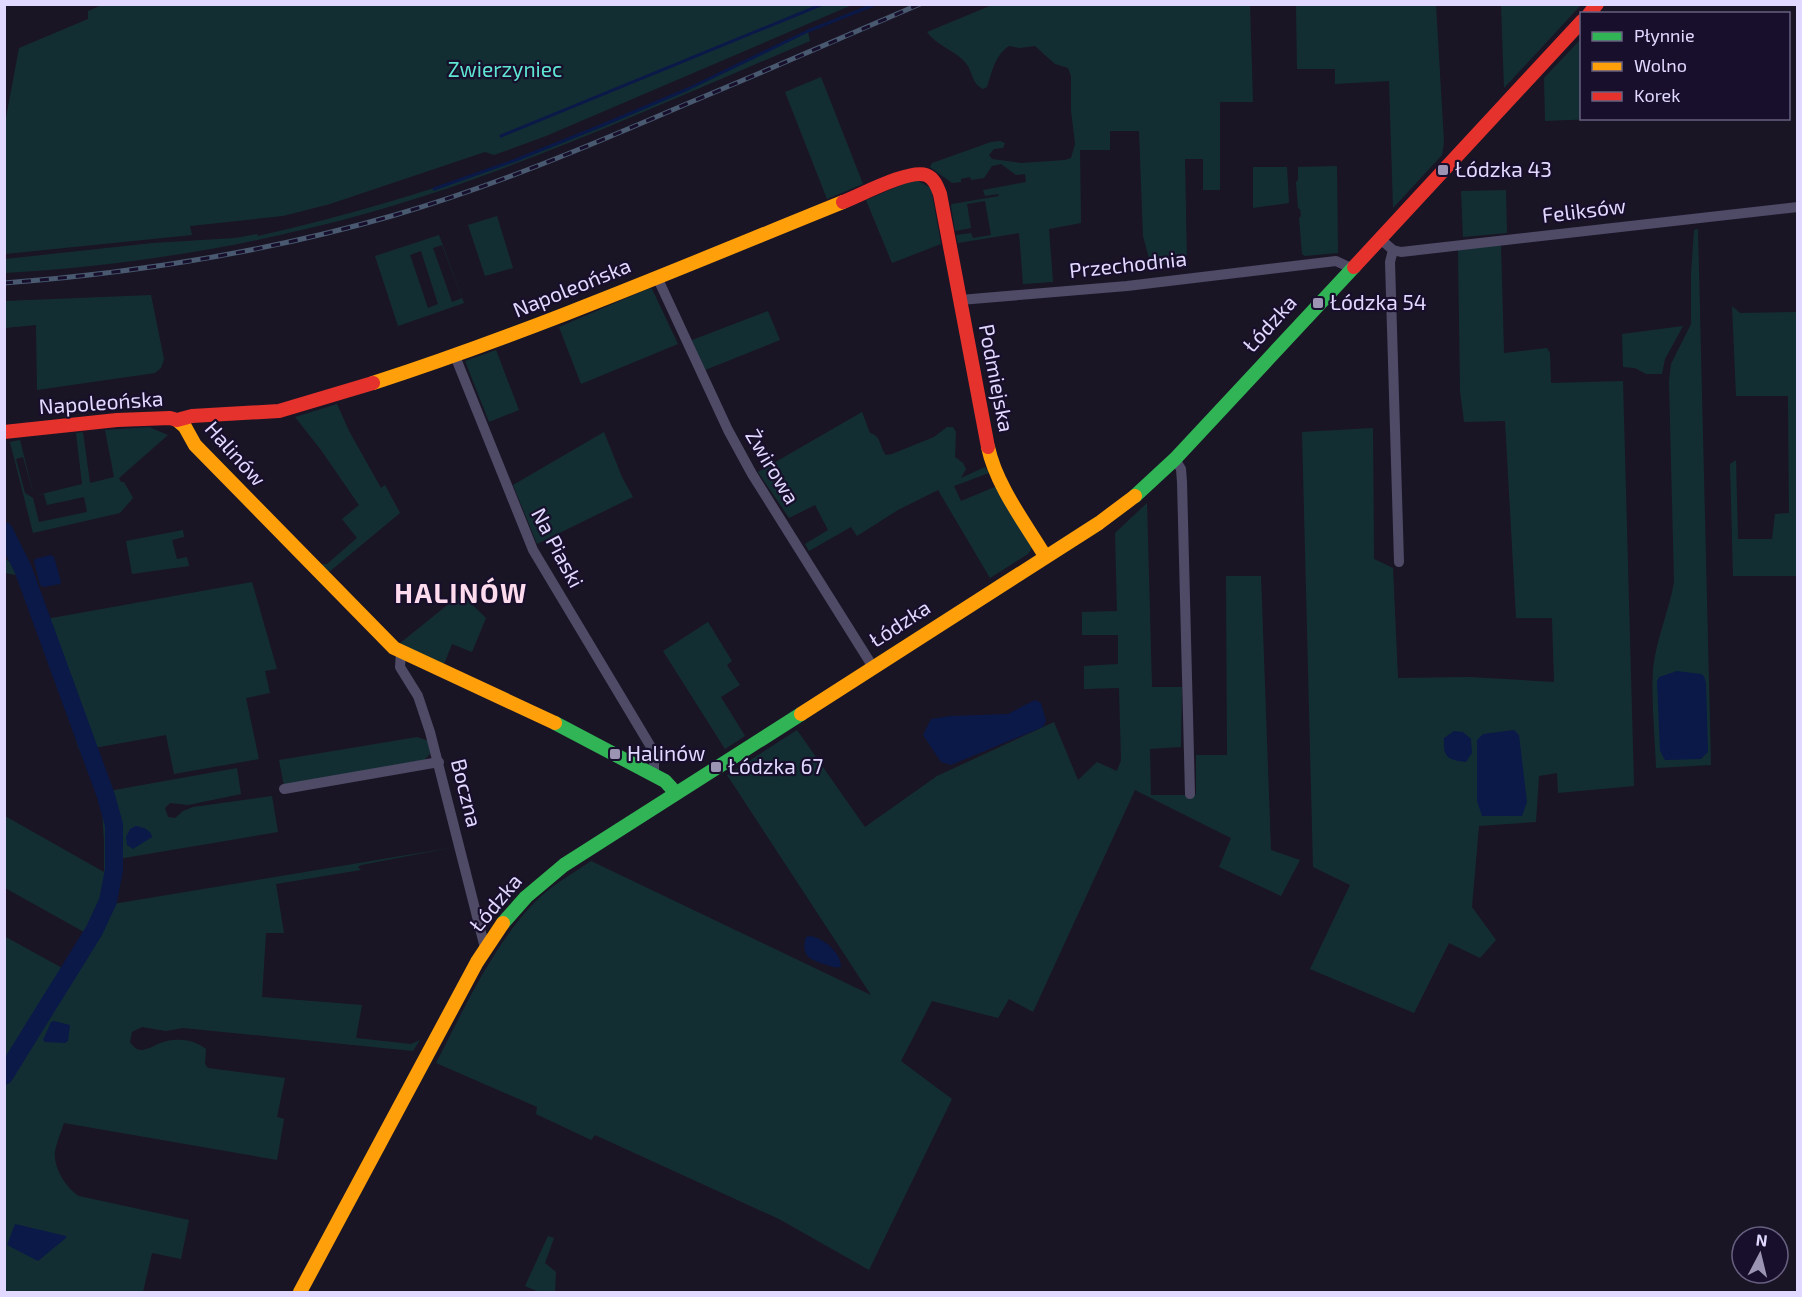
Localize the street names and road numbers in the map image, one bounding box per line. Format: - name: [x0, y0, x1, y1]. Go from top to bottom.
- street label: Feliksów: [1540, 192, 1627, 227]
- street label: Przechodnia: [1068, 245, 1188, 282]
- street label: Napoleońska: [509, 252, 634, 322]
- street label: Łódzka: [1237, 289, 1301, 357]
- street label: Podmiejska: [974, 322, 1020, 434]
- street label: Napoleońska: [38, 385, 164, 418]
- street label: Halinów: [201, 416, 272, 490]
- street label: Żwirowa: [741, 424, 805, 508]
- street label: Na Piaski: [527, 503, 590, 591]
- street label: Łódzka: [864, 594, 934, 652]
- street label: Boczna: [447, 756, 488, 829]
- street label: Łódzka: [463, 868, 526, 936]

